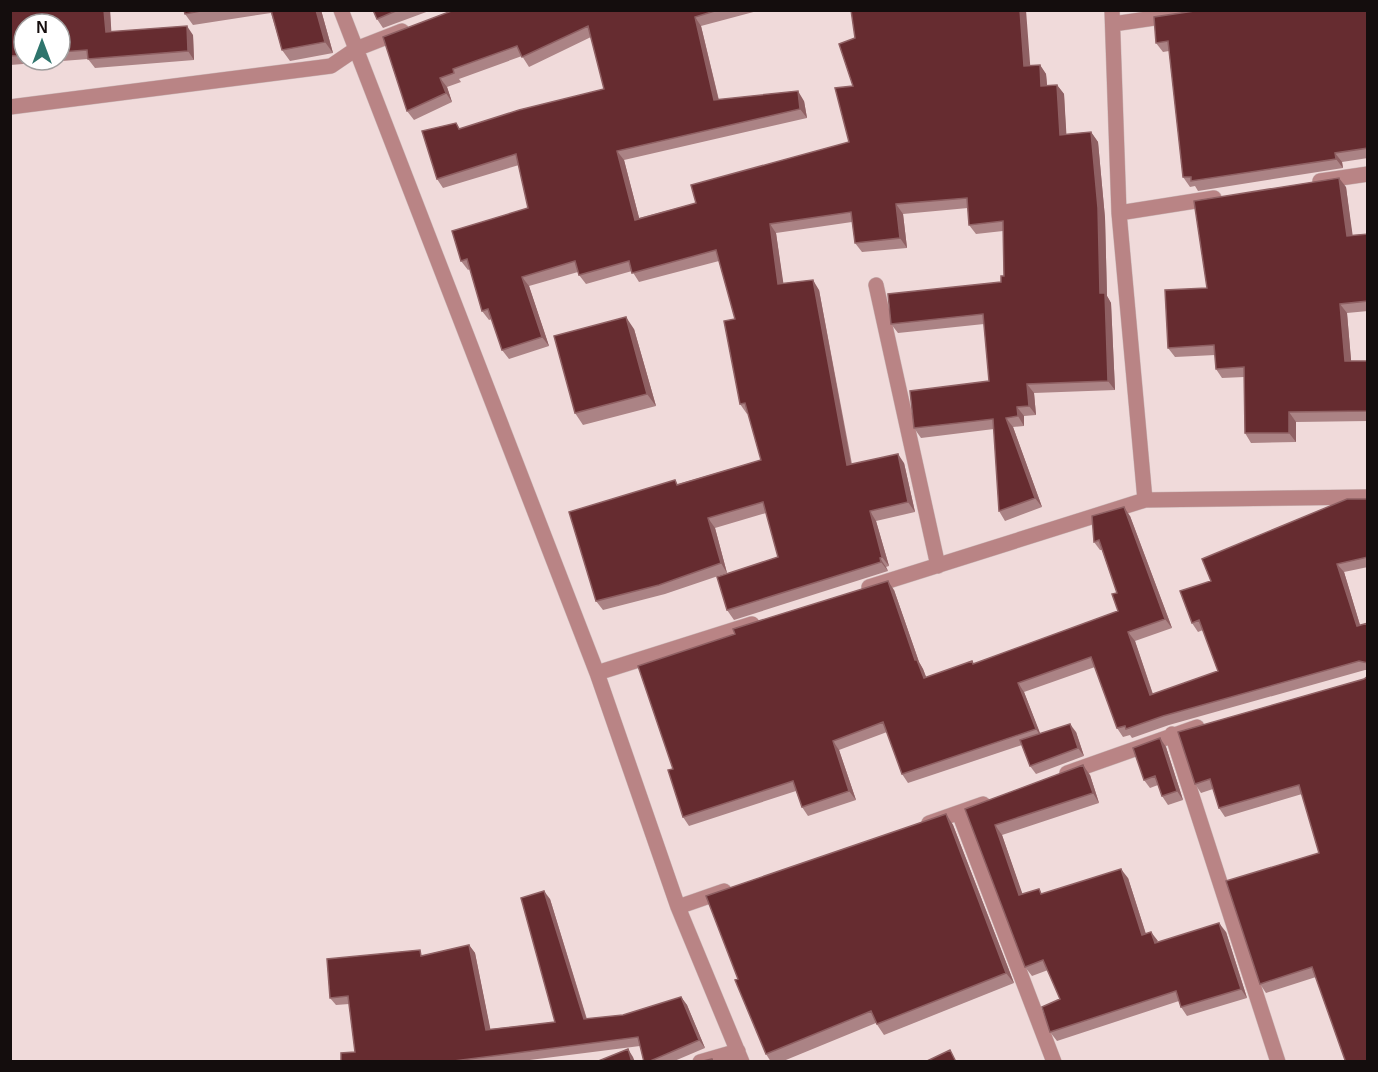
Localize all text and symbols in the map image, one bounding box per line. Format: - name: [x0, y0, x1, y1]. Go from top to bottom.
- north arrow: [12, 12, 72, 72]
- text: N: [36, 19, 48, 36]

